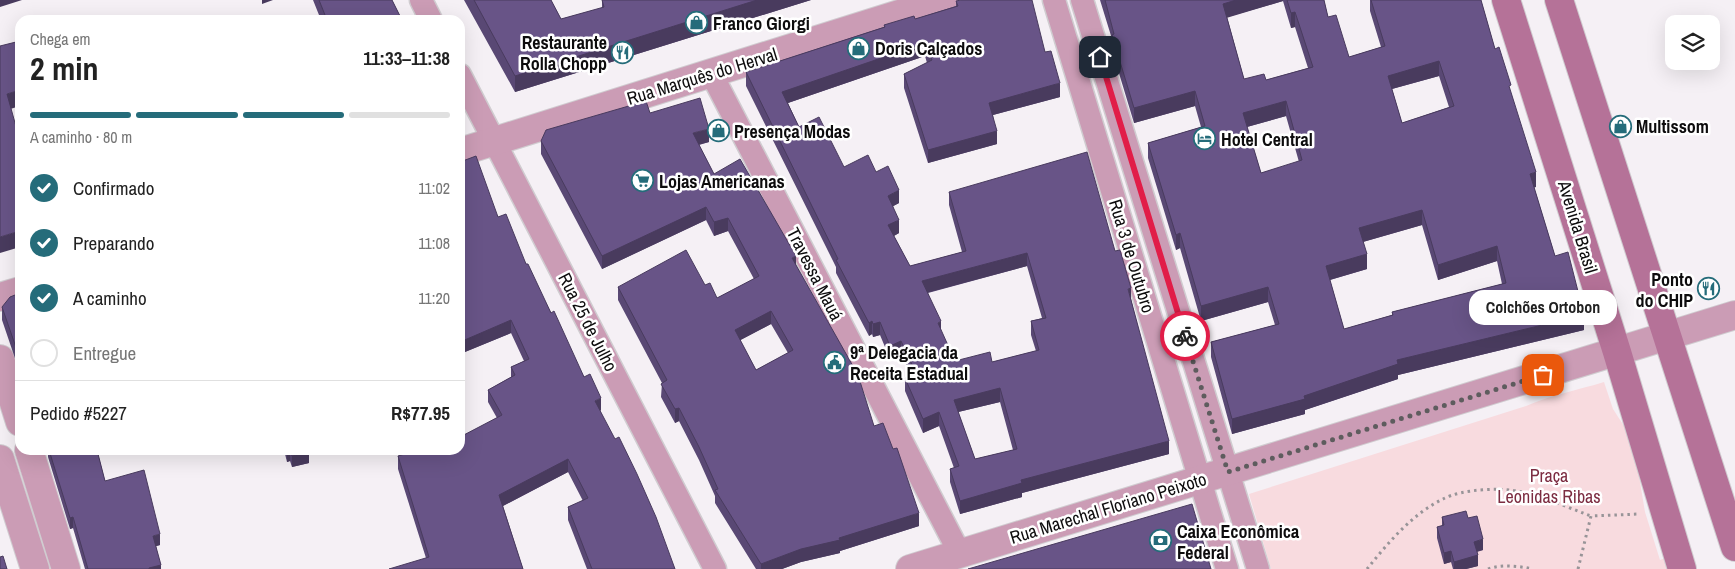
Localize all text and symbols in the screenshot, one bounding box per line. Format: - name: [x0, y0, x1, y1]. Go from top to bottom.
- shop icon: Franco Giorgi: [685, 11, 709, 35]
- place label: Franco Giorgi: [713, 11, 810, 36]
- map controls: [1665, 15, 1720, 70]
- button: layers: [1665, 15, 1720, 70]
- text: Chega em: [30, 28, 91, 50]
- place label: Restaurante Rolla Chopp: [520, 30, 607, 76]
- shop icon: Doris Calçados: [847, 36, 871, 60]
- place label: Doris Calçados: [875, 36, 982, 61]
- pin: [1079, 36, 1121, 78]
- restaurant icon: Restaurante Rolla Chopp: [611, 40, 635, 64]
- street label: Rua Marquês do Herval: [624, 41, 780, 111]
- icon: home: [1086, 43, 1114, 71]
- text: 11:33–11:38: [363, 45, 450, 71]
- text: 2 min: [30, 47, 99, 90]
- shop icon: Multissom: [1608, 114, 1632, 138]
- place label: Multissom: [1636, 114, 1709, 139]
- shop icon: Presença Modas: [706, 119, 730, 143]
- place label: Presença Modas: [734, 119, 851, 144]
- text: A caminho · 80 m: [30, 126, 132, 148]
- hotel icon: Hotel Central: [1193, 127, 1217, 151]
- place label: Hotel Central: [1221, 127, 1313, 152]
- supermarket icon: Lojas Americanas: [631, 169, 655, 193]
- place label: Lojas Americanas: [659, 169, 785, 194]
- icon: check: [30, 174, 58, 202]
- text: Confirmado: [73, 175, 154, 201]
- text: 11:02: [418, 177, 450, 199]
- street label: Avenida Brasil: [1552, 177, 1604, 276]
- street label: Rua 3 de Outubro: [1103, 196, 1161, 316]
- street label: Travessa Mauá: [781, 223, 849, 325]
- icon: check: [30, 229, 58, 257]
- text: Preparando: [73, 230, 154, 256]
- text: 11:08: [418, 232, 450, 254]
- place label: Ponto do CHIP: [1636, 267, 1693, 313]
- street label: Rua 25 de Julho: [552, 268, 624, 376]
- restaurant icon: Ponto do CHIP: [1697, 277, 1721, 301]
- icon: check: [30, 284, 58, 312]
- text: A caminho: [73, 285, 147, 311]
- text: 11:20: [418, 287, 450, 309]
- callout: Colchões Ortobon: [1469, 290, 1617, 325]
- text: Colchões Ortobon: [1486, 296, 1600, 318]
- courier: [1160, 311, 1210, 361]
- icon: bike: [1171, 322, 1199, 350]
- text: Entregue: [73, 340, 136, 366]
- place label: 9ª Delegacia da Receita Estadual: [850, 340, 968, 386]
- public building icon: 9ª Delegacia da Receita Estadual: [822, 350, 846, 374]
- pin: [1522, 354, 1564, 396]
- icon: bag: [1529, 361, 1557, 389]
- text: Pedido #5227: [30, 400, 127, 426]
- text: R$77.95: [391, 400, 450, 426]
- park label: Praça Leonidas Ribas: [1497, 463, 1601, 509]
- street label: Rua Marechal Floriano Peixoto: [1007, 466, 1209, 550]
- place label: Caixa Econômica Federal: [1177, 519, 1300, 565]
- bank icon: Caixa Econômica Federal: [1149, 529, 1173, 553]

